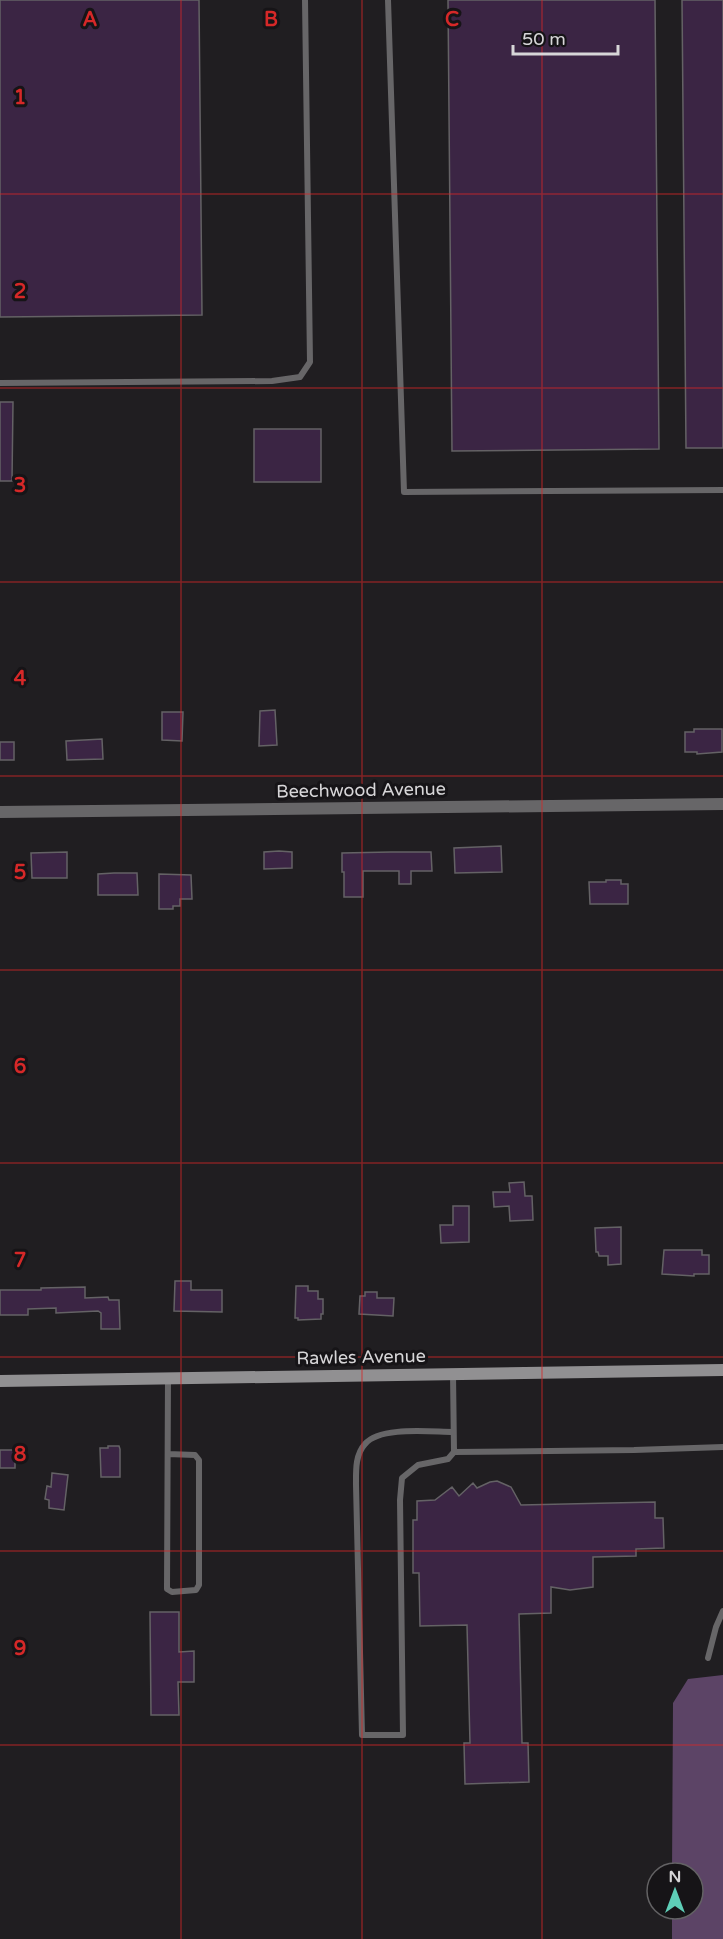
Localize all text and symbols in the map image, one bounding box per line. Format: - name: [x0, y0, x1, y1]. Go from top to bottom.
- text: A: [83, 8, 98, 32]
- text: B: [264, 8, 278, 32]
- text: C: [445, 8, 459, 32]
- scale bar: [513, 18, 618, 56]
- text: 50 m: [522, 28, 566, 50]
- text: 1: [14, 86, 26, 110]
- text: 2: [14, 280, 26, 304]
- text: 3: [14, 474, 26, 498]
- text: 4: [14, 667, 27, 691]
- street label: Beechwood Avenue: [276, 778, 446, 802]
- text: 5: [14, 861, 26, 885]
- text: 6: [14, 1055, 26, 1079]
- text: 7: [14, 1249, 26, 1273]
- street label: Rawles Avenue: [296, 1345, 426, 1369]
- text: 8: [14, 1443, 26, 1467]
- text: 9: [14, 1637, 26, 1661]
- north arrow: [645, 1861, 705, 1921]
- text: N: [669, 1867, 681, 1887]

